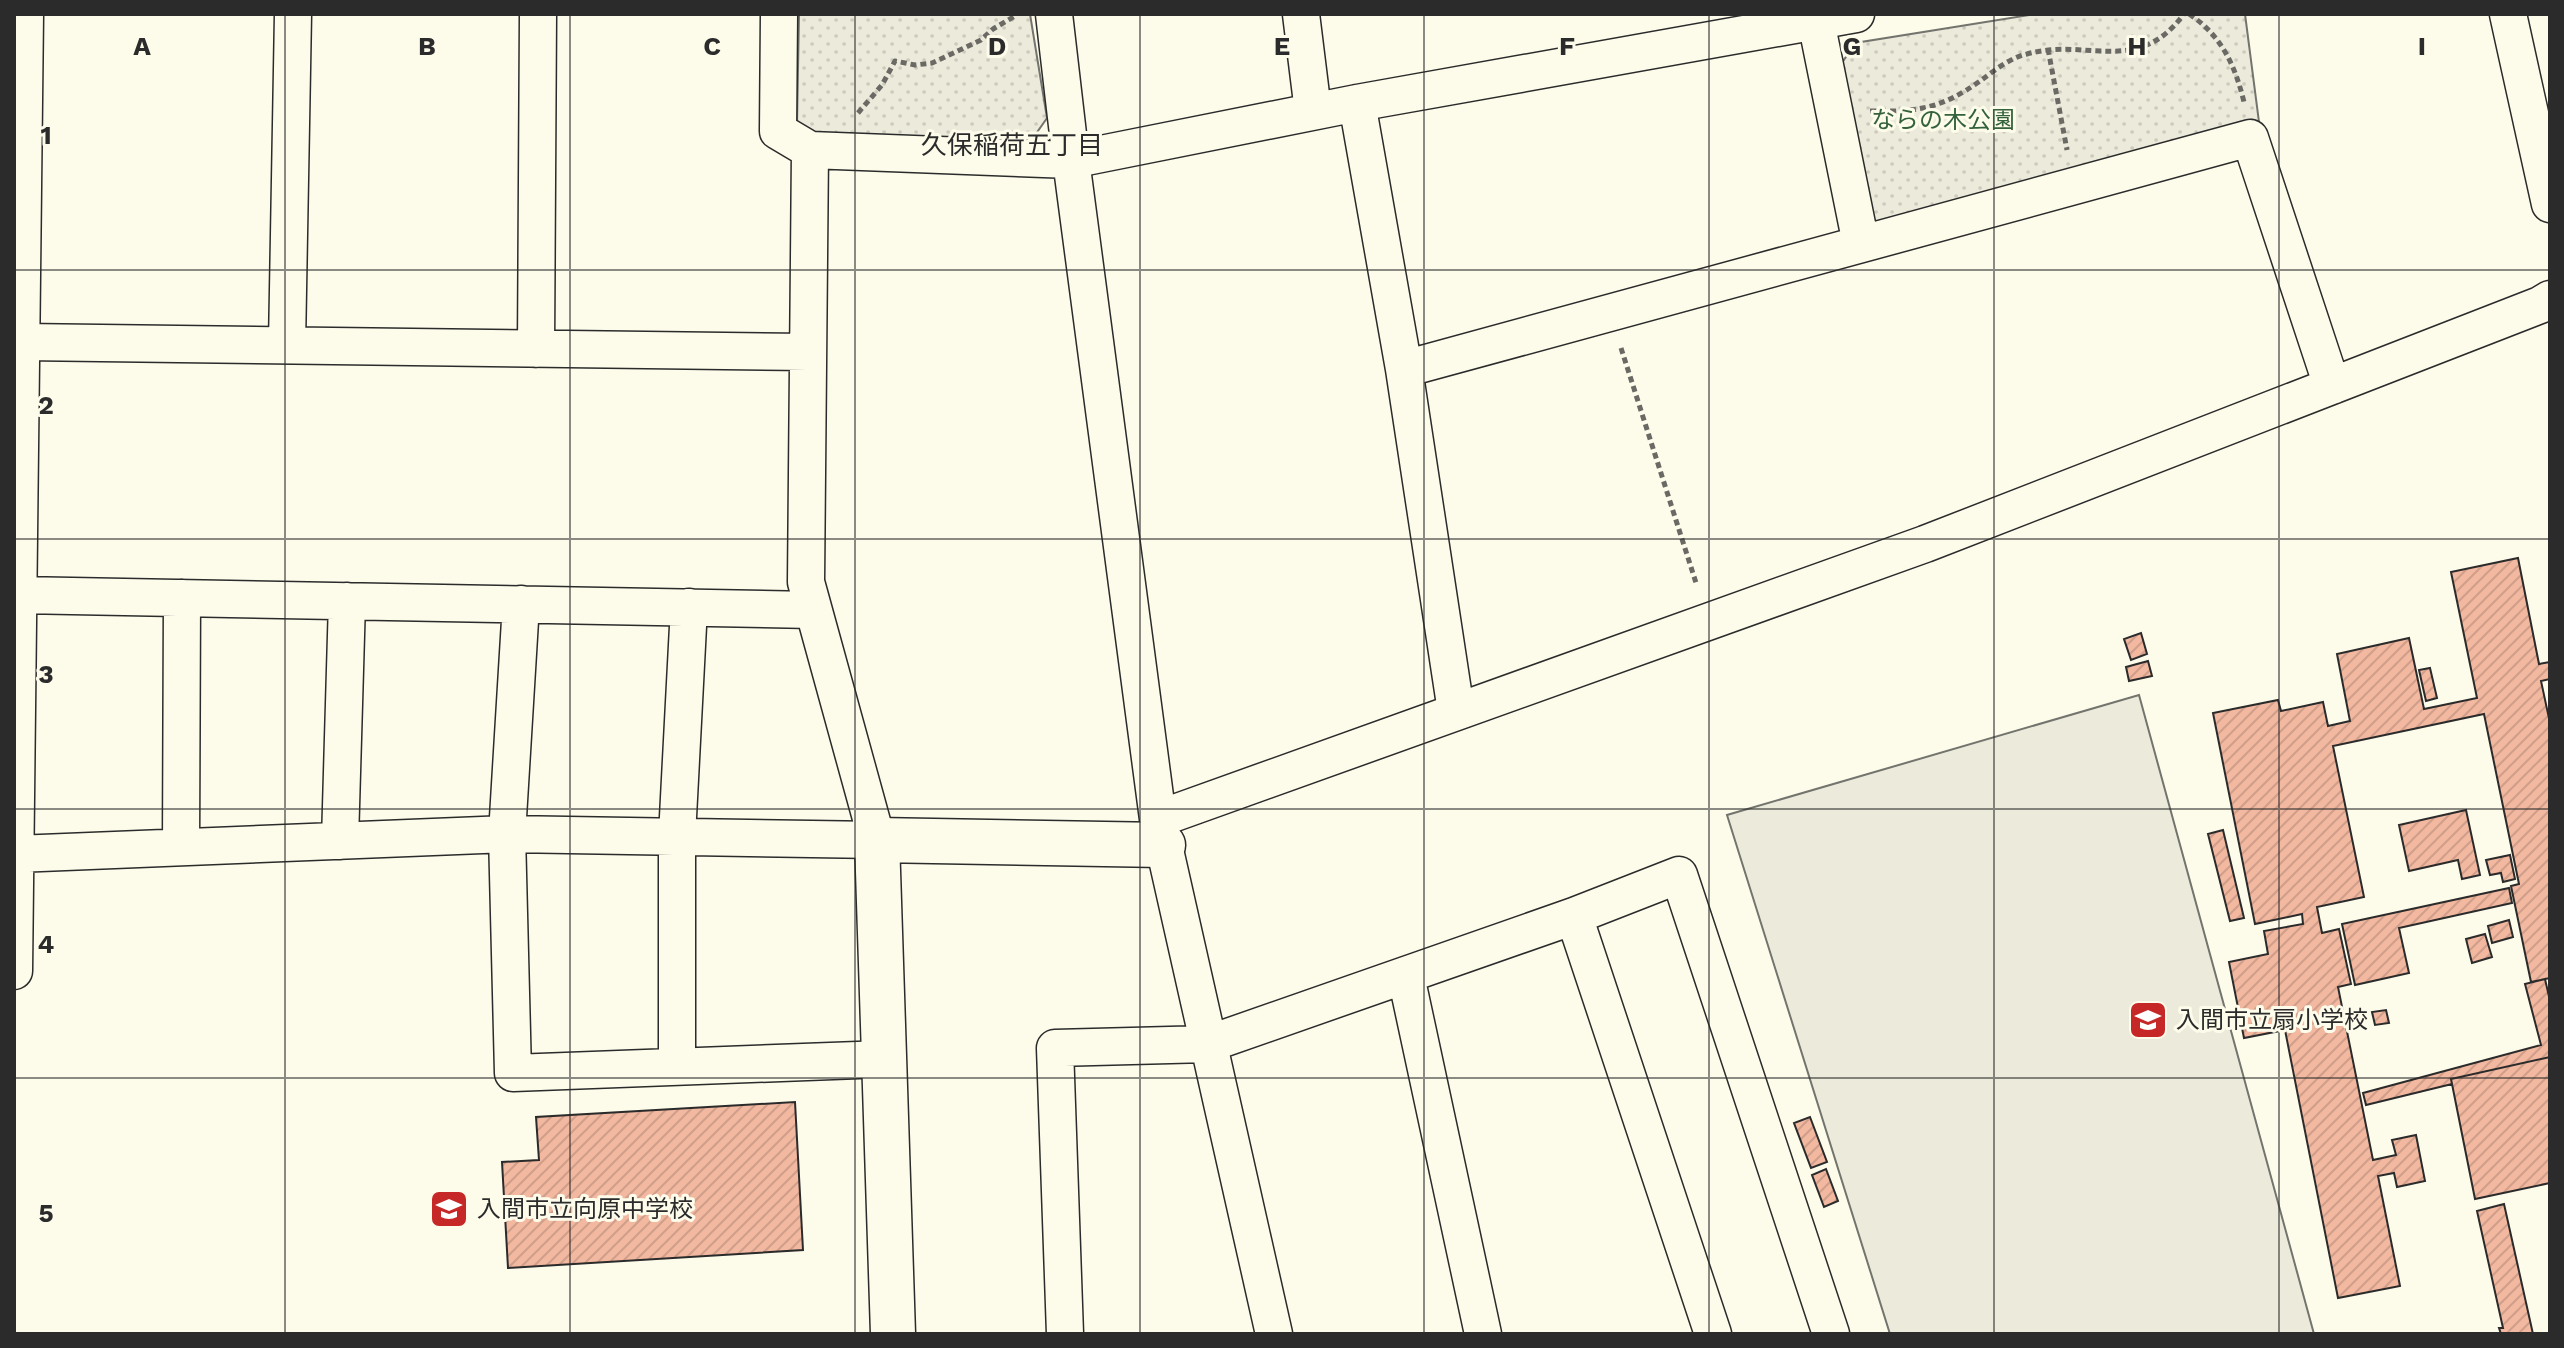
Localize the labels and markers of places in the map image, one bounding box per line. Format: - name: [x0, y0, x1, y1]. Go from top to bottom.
- school or university icon: 入間市立扇小学校: [2127, 999, 2169, 1041]
- place label: 入間市立扇小学校: [2176, 1006, 2368, 1034]
- school or university icon: 入間市立向原中学校: [428, 1188, 470, 1230]
- place label: 入間市立向原中学校: [477, 1195, 693, 1223]

